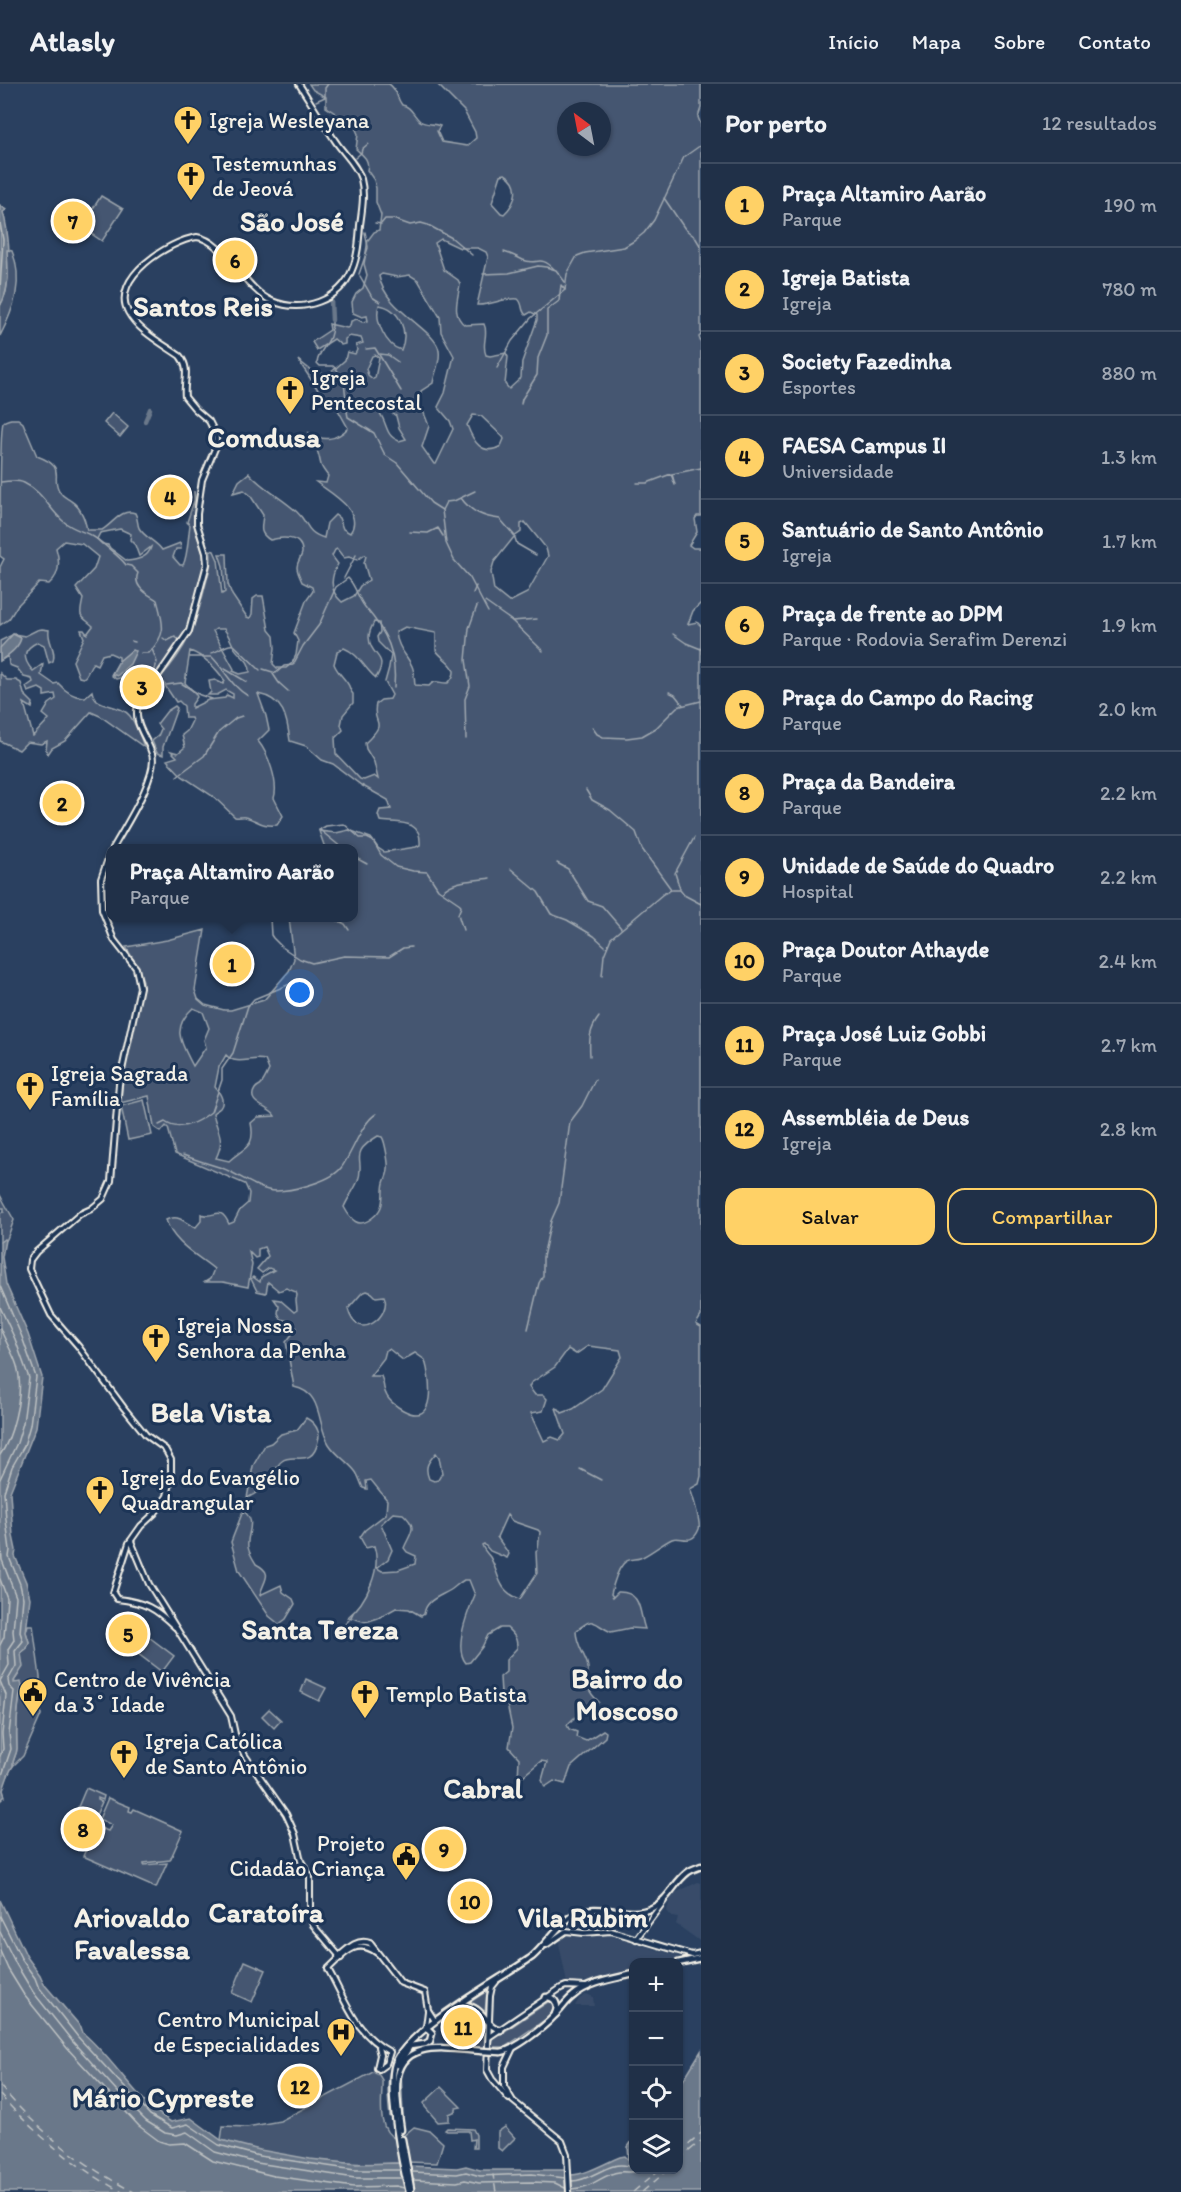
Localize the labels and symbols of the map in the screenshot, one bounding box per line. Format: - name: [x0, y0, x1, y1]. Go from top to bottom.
- north arrow: [557, 102, 611, 156]
- church icon: Igreja Wesleyana: [172, 104, 204, 146]
- place label: Igreja Wesleyana: [209, 107, 370, 134]
- place label: Testemunhas de Jeová: [212, 150, 337, 202]
- church icon: Testemunhas de Jeová: [175, 160, 207, 202]
- pin: 7: [54, 198, 92, 244]
- district label: São José: [240, 204, 344, 238]
- pin: 6: [216, 238, 254, 282]
- district label: Santos Reis: [133, 289, 273, 323]
- place label: Igreja Pentecostal: [311, 364, 422, 416]
- church icon: Igreja Pentecostal: [274, 374, 306, 416]
- district label: Comdusa: [207, 420, 321, 454]
- pin: 4: [150, 474, 190, 520]
- pin: 3: [122, 664, 162, 710]
- pin: 2: [42, 780, 82, 826]
- pin: 1: [212, 942, 252, 986]
- your location: [285, 978, 314, 1007]
- place label: Igreja Sagrada Família: [51, 1060, 188, 1112]
- church icon: Igreja Sagrada Família: [14, 1070, 46, 1112]
- place label: Igreja Nossa Senhora da Penha: [177, 1312, 347, 1364]
- church icon: Igreja Nossa Senhora da Penha: [140, 1322, 172, 1364]
- district label: Bela Vista: [151, 1395, 272, 1429]
- place label: Igreja do Evangélio Quadrangular: [121, 1464, 300, 1516]
- church icon: Igreja do Evangélio Quadrangular: [84, 1474, 116, 1516]
- pin: 5: [108, 1612, 148, 1656]
- district label: Santa Tereza: [242, 1612, 399, 1646]
- district label: Bairro do Moscoso: [571, 1661, 683, 1727]
- place label: Centro de Vivência da 3˚ Idade: [54, 1666, 232, 1718]
- public building icon: Centro de Vivência da 3˚ Idade: [17, 1676, 49, 1718]
- church icon: Templo Batista: [349, 1678, 381, 1720]
- place label: Templo Batista: [386, 1681, 527, 1708]
- place label: Igreja Católica de Santo Antônio: [145, 1728, 307, 1780]
- church icon: Igreja Católica de Santo Antônio: [108, 1738, 140, 1780]
- district label: Cabral: [443, 1771, 523, 1805]
- pin: 8: [64, 1806, 103, 1852]
- pin: 9: [424, 1826, 464, 1872]
- place label: Projeto Cidadão Criança: [229, 1830, 386, 1882]
- public building icon: Projeto Cidadão Criança: [390, 1840, 422, 1882]
- pin: 10: [450, 1878, 490, 1924]
- district label: Caratoíra: [208, 1895, 324, 1929]
- district label: Ariovaldo Favalessa: [73, 1900, 190, 1966]
- district label: Vila Rubim: [518, 1900, 648, 1934]
- pin: 11: [444, 2004, 482, 2050]
- place label: Centro Municipal de Especialidades: [154, 2006, 320, 2058]
- hospital icon: Centro Municipal de Especialidades: [325, 2016, 357, 2058]
- pin: 12: [280, 2064, 320, 2108]
- district label: Mário Cypreste: [72, 2080, 254, 2114]

